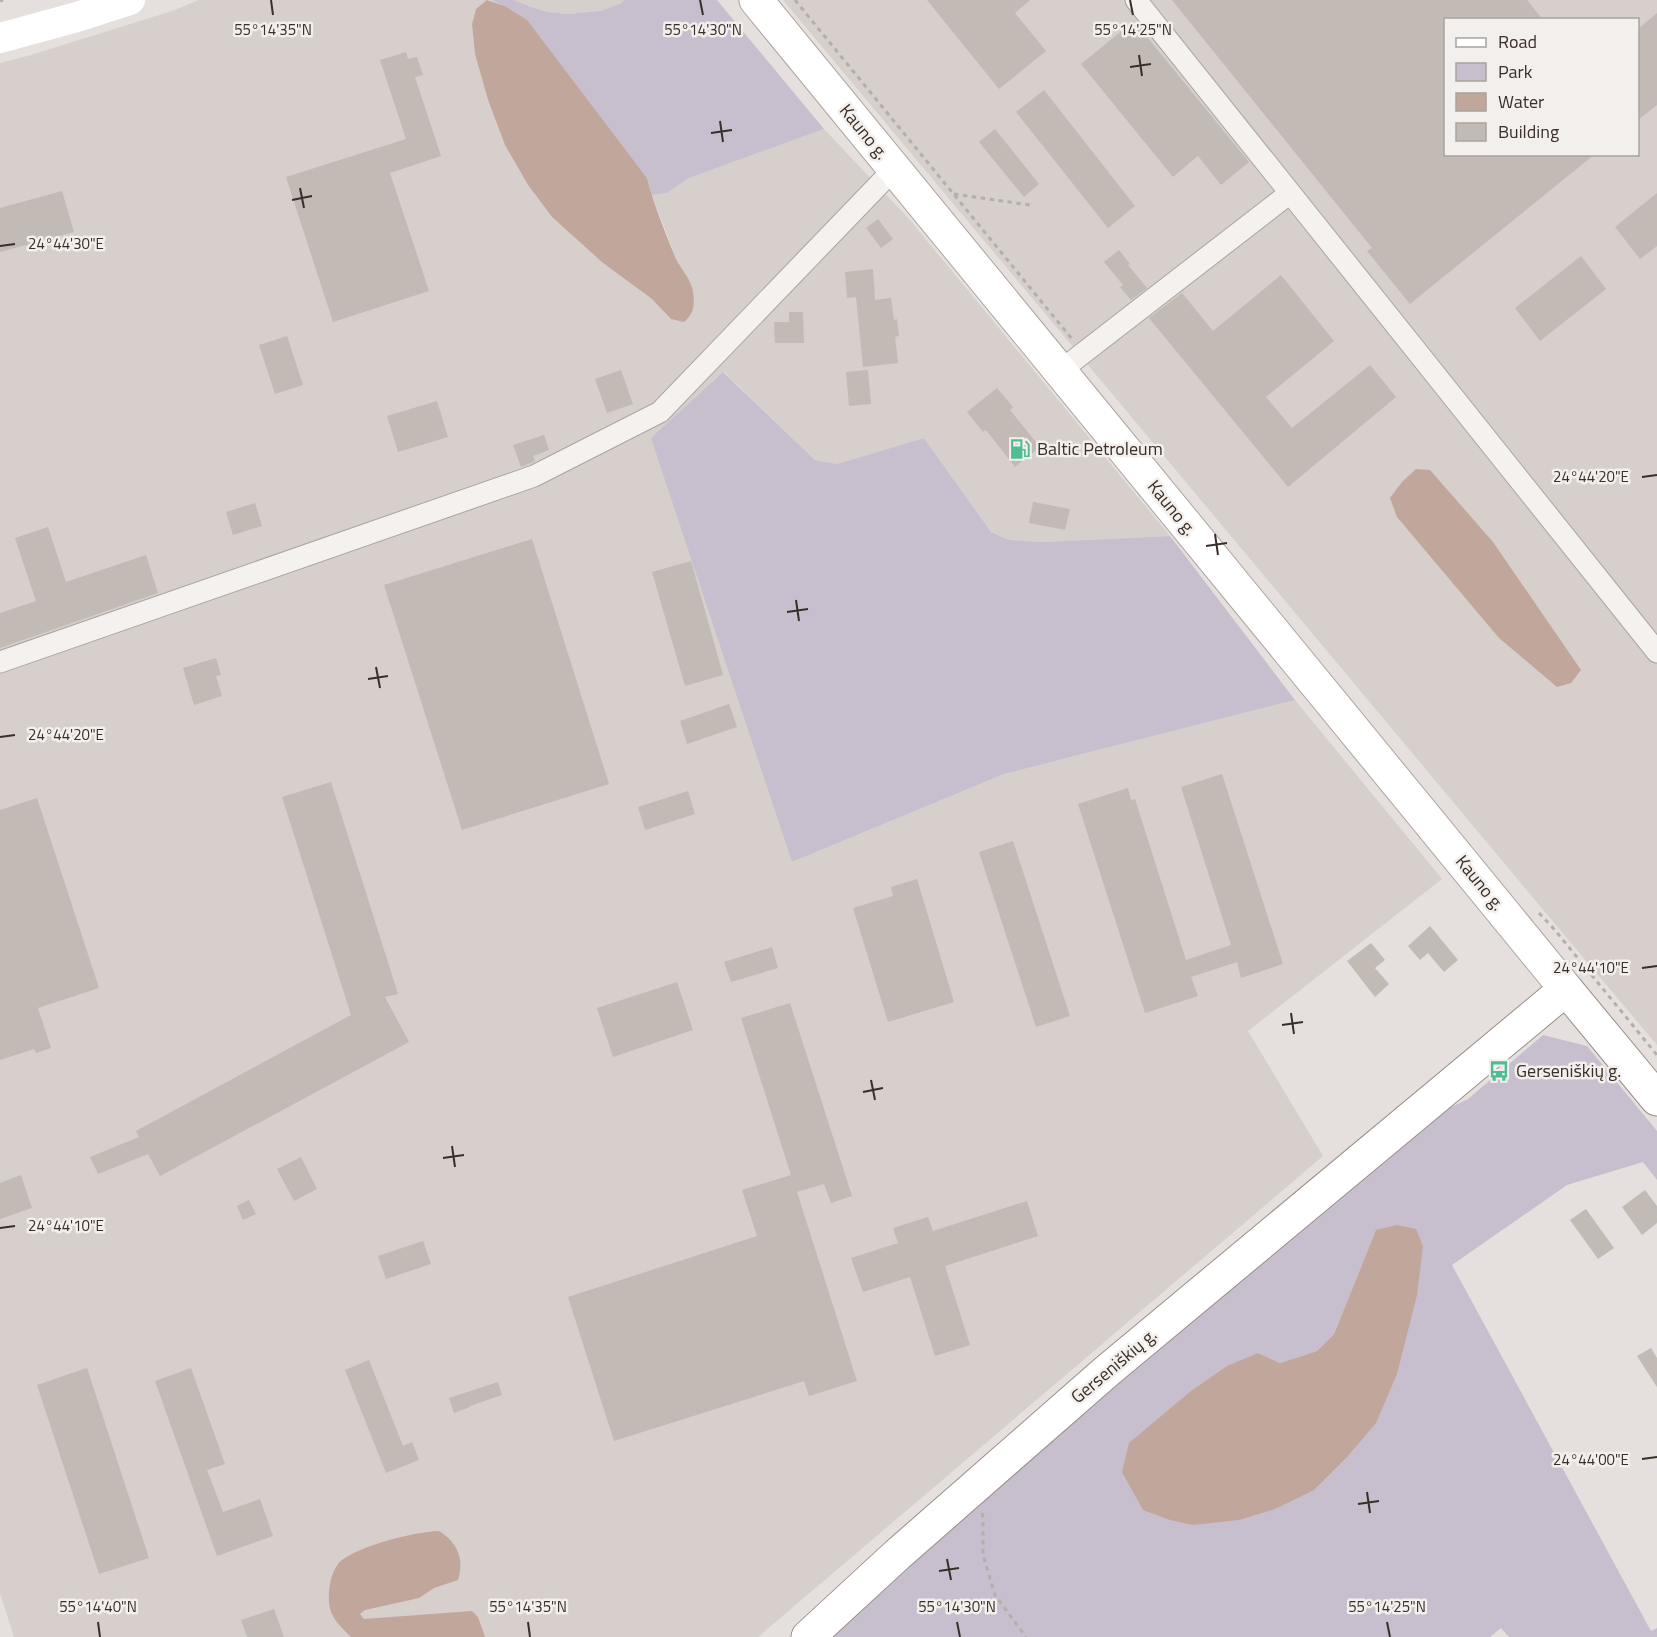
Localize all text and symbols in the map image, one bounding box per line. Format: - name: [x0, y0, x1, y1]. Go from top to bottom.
- text: 55°14'35"N: [234, 18, 312, 41]
- text: 55°14'30"N: [664, 18, 742, 41]
- text: 55°14'25"N: [1094, 18, 1172, 41]
- legend: [1444, 18, 1639, 156]
- text: Road: [1498, 28, 1537, 55]
- text: Park: [1498, 58, 1533, 85]
- text: Water: [1498, 88, 1544, 115]
- street label: Kauno g.: [833, 98, 895, 165]
- text: Building: [1498, 118, 1559, 145]
- text: 24°44'30"E: [28, 232, 104, 255]
- place label: Baltic Petroleum: [1037, 435, 1163, 462]
- fuel station icon: Baltic Petroleum: [1008, 437, 1032, 461]
- text: 24°44'20"E: [1553, 465, 1629, 488]
- street label: Kauno g.: [1141, 474, 1203, 541]
- text: 24°44'20"E: [28, 723, 104, 746]
- street label: Kauno g.: [1449, 849, 1511, 916]
- text: 24°44'10"E: [1553, 956, 1629, 979]
- place label: Gerseniškių g.: [1516, 1057, 1621, 1084]
- bus stop icon: Gerseniškių g.: [1487, 1059, 1511, 1083]
- text: 24°44'10"E: [28, 1214, 104, 1237]
- street label: Gerseniškių g.: [1065, 1322, 1163, 1410]
- text: 24°44'00"E: [1553, 1448, 1629, 1471]
- text: 55°14'40"N: [59, 1595, 137, 1618]
- text: 55°14'35"N: [489, 1595, 567, 1618]
- text: 55°14'30"N: [918, 1595, 996, 1618]
- text: 55°14'25"N: [1348, 1595, 1426, 1618]

